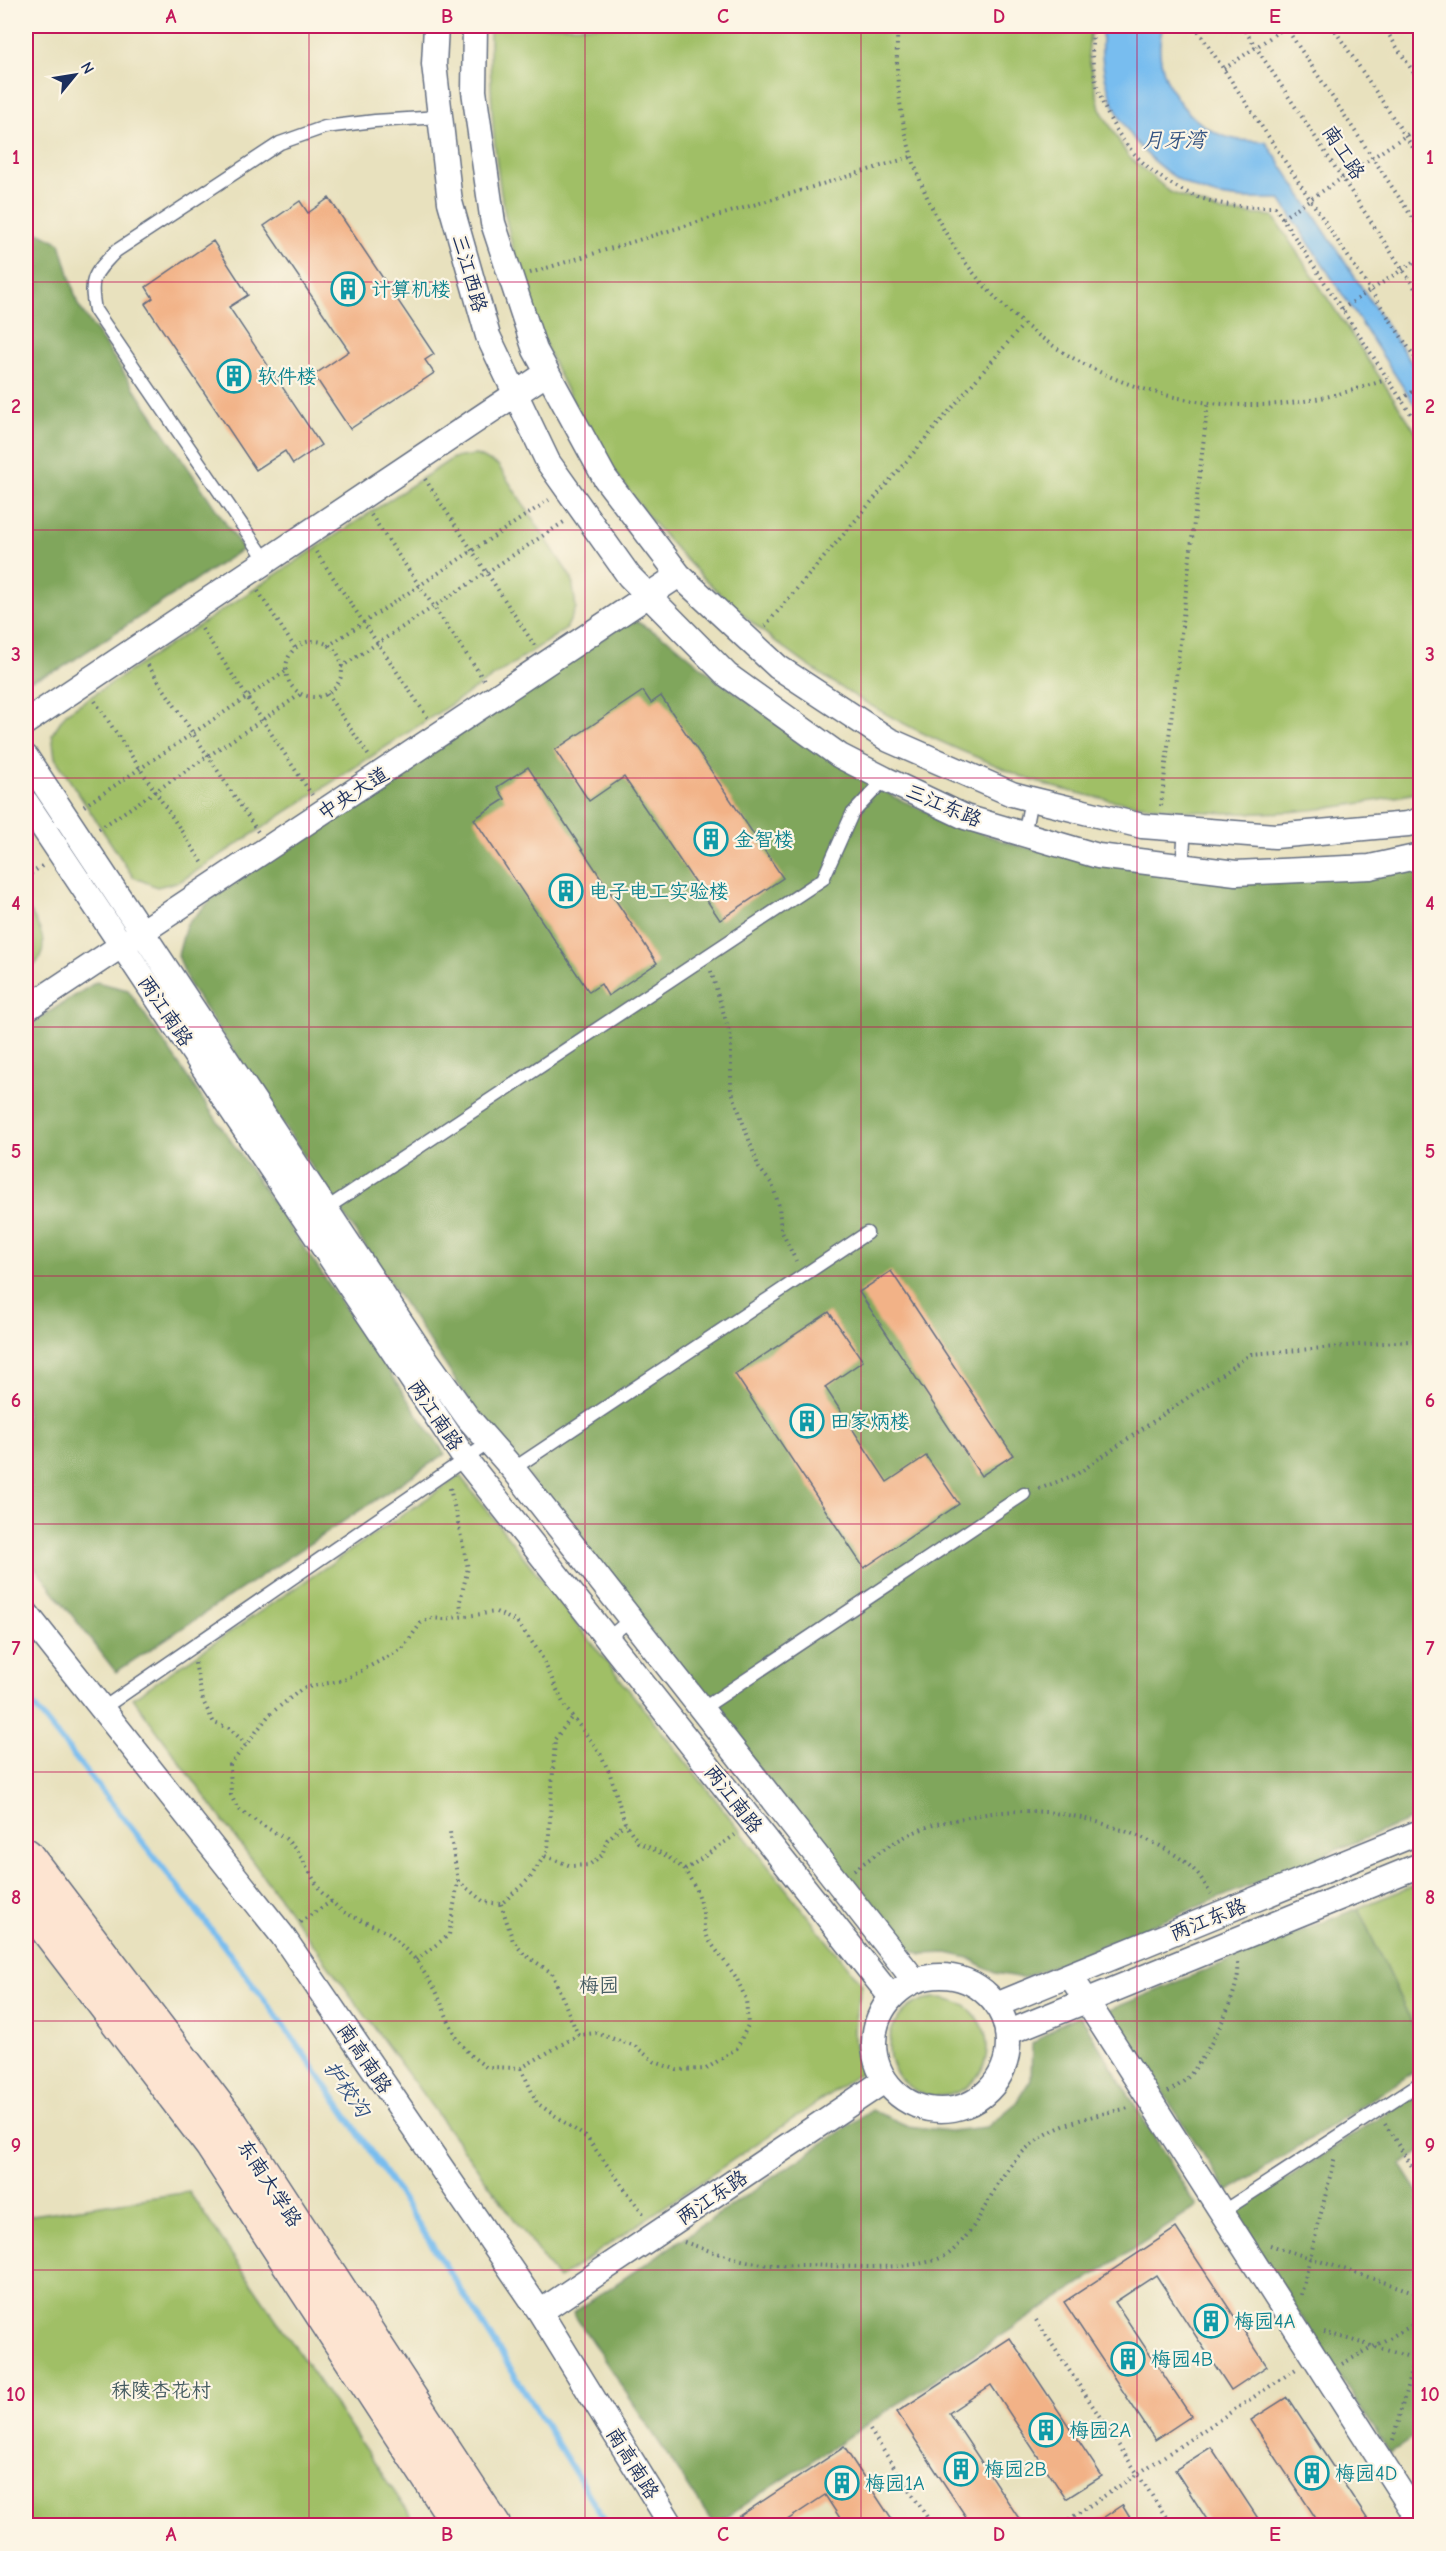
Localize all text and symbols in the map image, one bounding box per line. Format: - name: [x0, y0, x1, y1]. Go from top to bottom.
- text: A: [165, 5, 177, 28]
- text: B: [441, 5, 453, 28]
- text: C: [717, 5, 729, 28]
- text: D: [993, 5, 1005, 28]
- text: E: [1269, 5, 1281, 28]
- north arrow: [45, 45, 105, 105]
- text: N: [77, 59, 98, 77]
- street label: 南工路: [1318, 121, 1370, 185]
- water label: 月牙湾: [1143, 128, 1208, 152]
- text: 1: [12, 146, 20, 169]
- text: 1: [1426, 146, 1434, 169]
- street label: 三江西路: [447, 232, 492, 316]
- building icon: 计算机楼: [330, 271, 366, 307]
- place label: 计算机楼: [371, 278, 451, 301]
- building icon: 软件楼: [216, 358, 252, 394]
- place label: 软件楼: [257, 365, 317, 388]
- text: 2: [11, 395, 21, 418]
- text: 2: [1425, 395, 1435, 418]
- text: 3: [11, 643, 21, 666]
- text: 3: [1425, 643, 1435, 666]
- street label: 中央大道: [313, 762, 393, 825]
- street label: 三江东路: [902, 779, 986, 832]
- building icon: 金智楼: [693, 821, 729, 857]
- place label: 金智楼: [734, 828, 794, 851]
- building icon: 电子电工实验楼: [548, 873, 584, 909]
- place label: 电子电工实验楼: [589, 880, 729, 903]
- text: 4: [11, 892, 21, 915]
- text: 4: [1425, 892, 1435, 915]
- street label: 两江南路: [134, 972, 198, 1052]
- text: 5: [11, 1140, 21, 1163]
- text: 5: [1425, 1140, 1435, 1163]
- street label: 两江南路: [404, 1376, 468, 1456]
- text: 6: [11, 1389, 21, 1412]
- text: 6: [1425, 1389, 1435, 1412]
- building icon: 田家炳楼: [789, 1403, 825, 1439]
- place label: 田家炳楼: [830, 1410, 910, 1433]
- text: 7: [12, 1637, 21, 1660]
- text: 7: [1426, 1637, 1435, 1660]
- street label: 两江南路: [700, 1761, 768, 1839]
- text: 8: [11, 1886, 21, 1909]
- text: 8: [1425, 1886, 1435, 1909]
- street label: 两江东路: [1167, 1893, 1251, 1945]
- park label: 梅园: [579, 1974, 619, 1997]
- street label: 南高南路: [333, 2019, 397, 2099]
- water label: 护校沟: [319, 2056, 376, 2123]
- text: 9: [11, 2134, 21, 2157]
- text: 9: [1425, 2134, 1435, 2157]
- street label: 东南大学路: [233, 2135, 307, 2232]
- street label: 两江东路: [673, 2165, 753, 2229]
- building icon: 梅园4A: [1193, 2303, 1229, 2339]
- place label: 梅园4A: [1234, 2310, 1296, 2333]
- building icon: 梅园4B: [1110, 2341, 1146, 2377]
- place label: 梅园4B: [1151, 2348, 1213, 2371]
- park label: 秣陵杏花村: [111, 2379, 211, 2402]
- text: 10: [6, 2383, 26, 2406]
- text: 10: [1420, 2383, 1440, 2406]
- building icon: 梅园2A: [1028, 2412, 1064, 2448]
- place label: 梅园2A: [1069, 2419, 1131, 2442]
- street label: 南高南路: [602, 2423, 664, 2504]
- building icon: 梅园2B: [943, 2451, 979, 2487]
- building icon: 梅园4D: [1294, 2455, 1330, 2491]
- place label: 梅园2B: [984, 2458, 1047, 2481]
- place label: 梅园4D: [1335, 2462, 1397, 2485]
- building icon: 梅园1A: [824, 2465, 860, 2501]
- place label: 梅园1A: [865, 2472, 925, 2495]
- text: A: [165, 2523, 177, 2546]
- text: B: [441, 2523, 453, 2546]
- text: C: [717, 2523, 729, 2546]
- text: D: [993, 2523, 1005, 2546]
- text: E: [1269, 2523, 1281, 2546]

